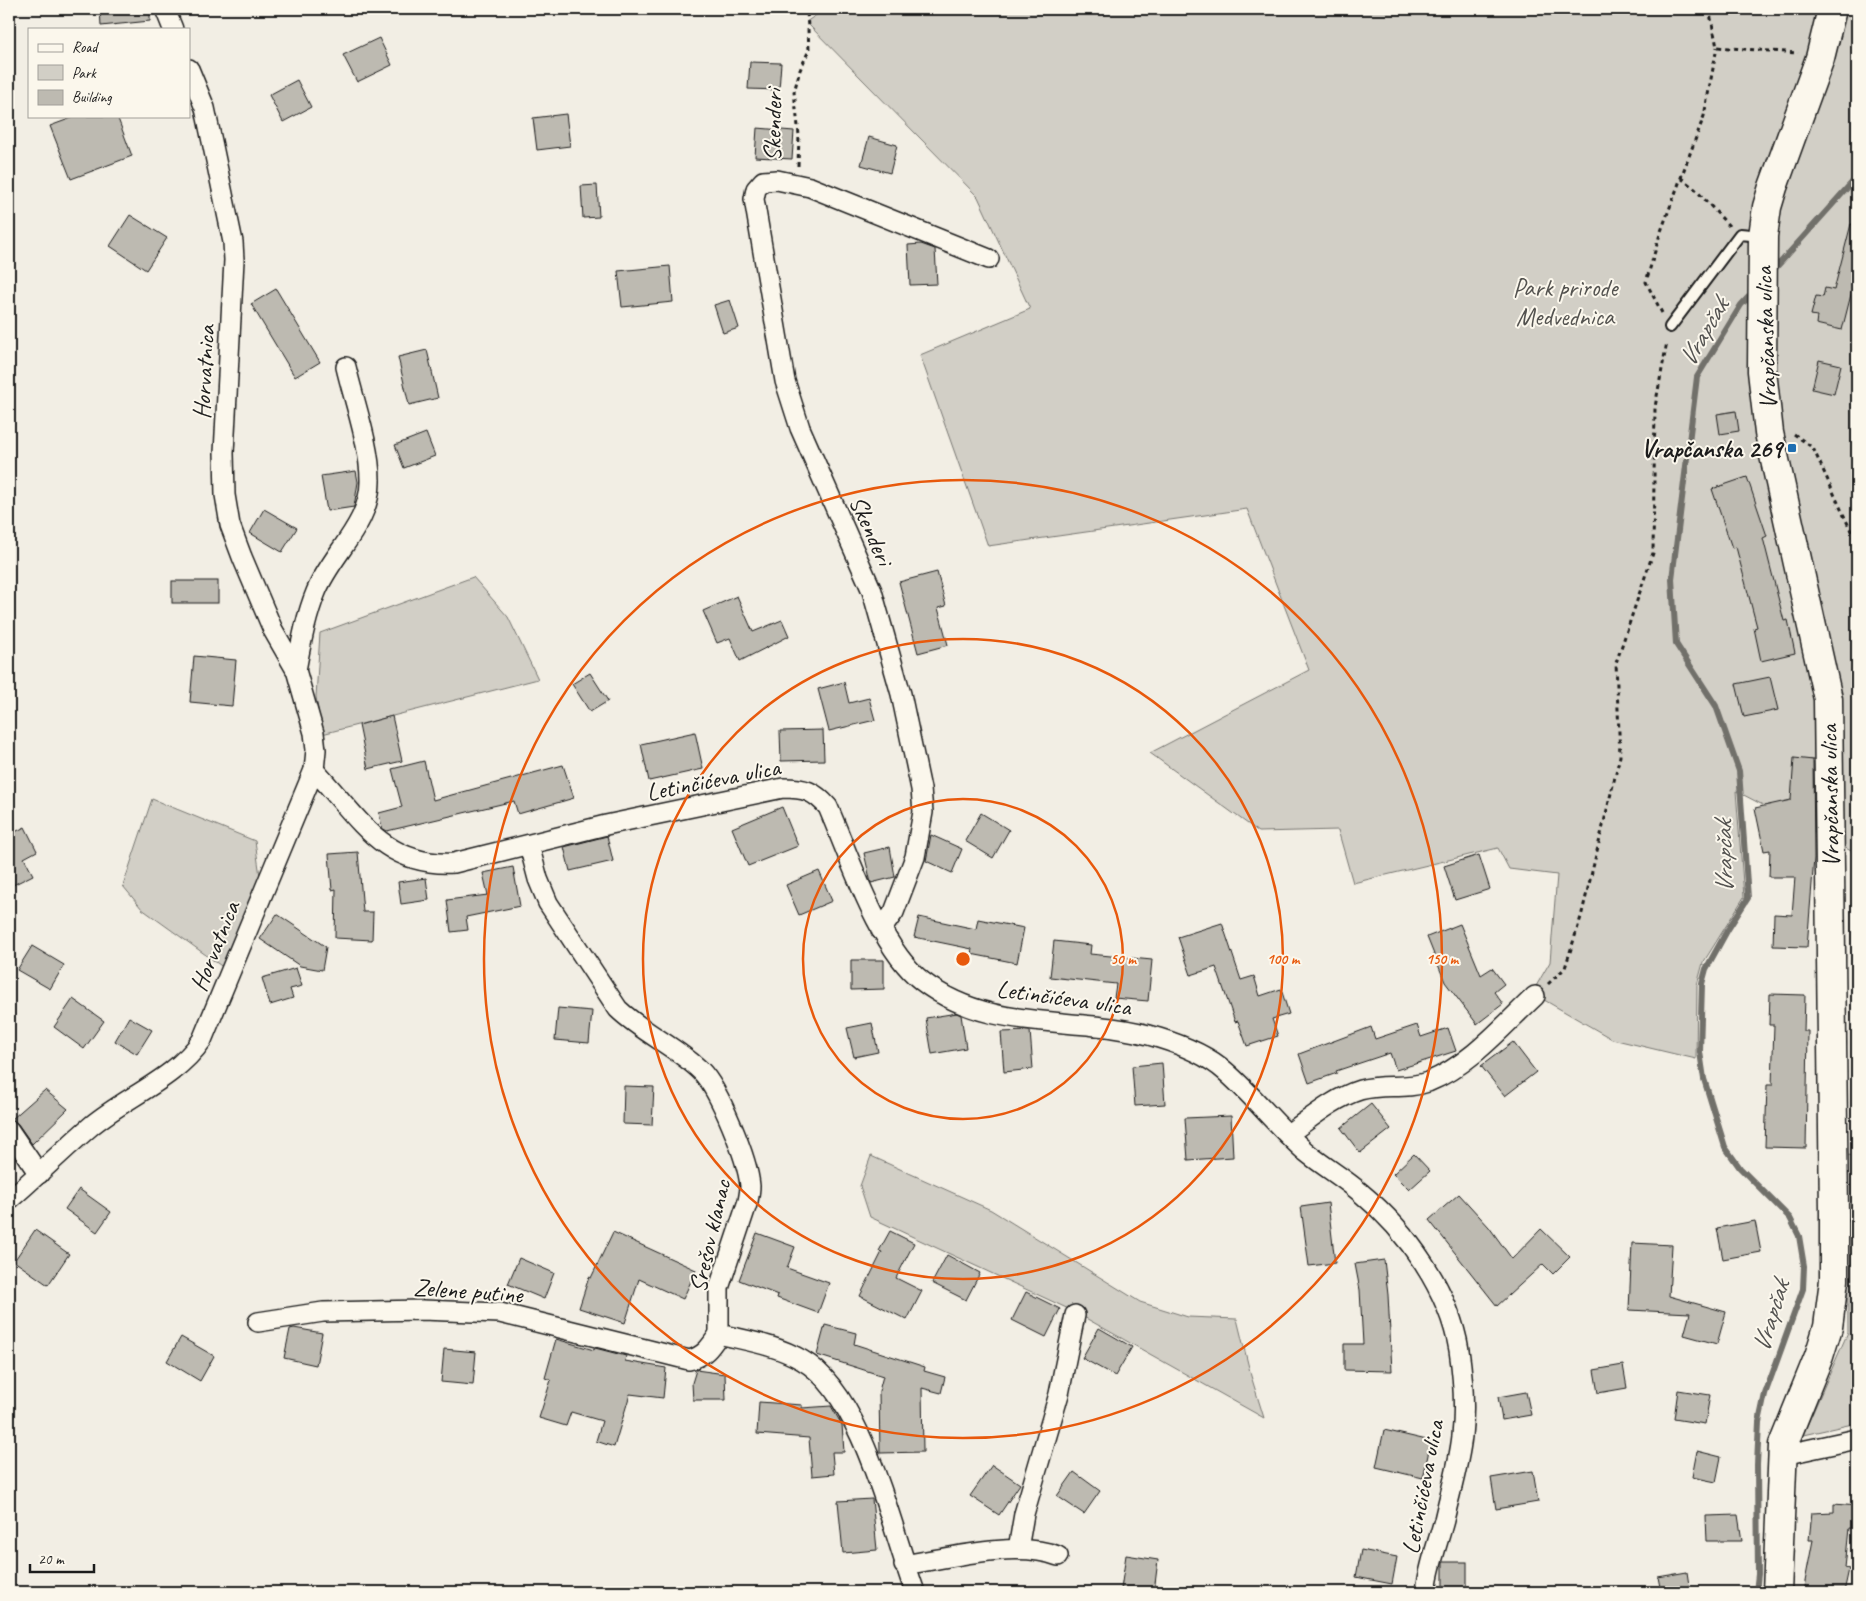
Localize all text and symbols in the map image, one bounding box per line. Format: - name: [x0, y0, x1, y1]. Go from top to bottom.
- legend: [28, 28, 190, 118]
- text: Road: [72, 38, 99, 57]
- text: Park: [72, 64, 97, 83]
- street label: Skenderi: [756, 85, 790, 162]
- text: Building: [72, 88, 112, 107]
- street label: Vrapčanska ulica: [1747, 264, 1784, 410]
- park label: Park prirode Medvednica: [1513, 272, 1619, 333]
- water label: Vrapčak: [1671, 289, 1738, 372]
- street label: Horvatnica: [186, 322, 223, 420]
- place label: Vrapčanska 269: [1641, 433, 1785, 465]
- marker: Vrapčanska 269: [1786, 442, 1798, 454]
- street label: Skenderi: [842, 491, 902, 573]
- street label: Vrapčanska ulica: [1813, 722, 1847, 868]
- street label: Letinčićeva ulica: [644, 751, 785, 809]
- water label: Vrapčak: [1706, 816, 1741, 894]
- street label: Horvatnica: [182, 895, 248, 996]
- centre of rings: [954, 950, 972, 968]
- text: 50 m: [1110, 950, 1137, 969]
- text: 100 m: [1267, 950, 1301, 969]
- text: 150 m: [1426, 950, 1460, 969]
- street label: Letinčićeva ulica: [995, 973, 1135, 1024]
- street label: Srešov klanac: [682, 1176, 739, 1296]
- street label: Zelene putine: [412, 1271, 525, 1311]
- water label: Vrapčak: [1744, 1272, 1798, 1356]
- street label: Letinčićeva ulica: [1394, 1416, 1452, 1557]
- scale bar: [30, 1541, 94, 1573]
- text: 20 m: [38, 1550, 65, 1569]

